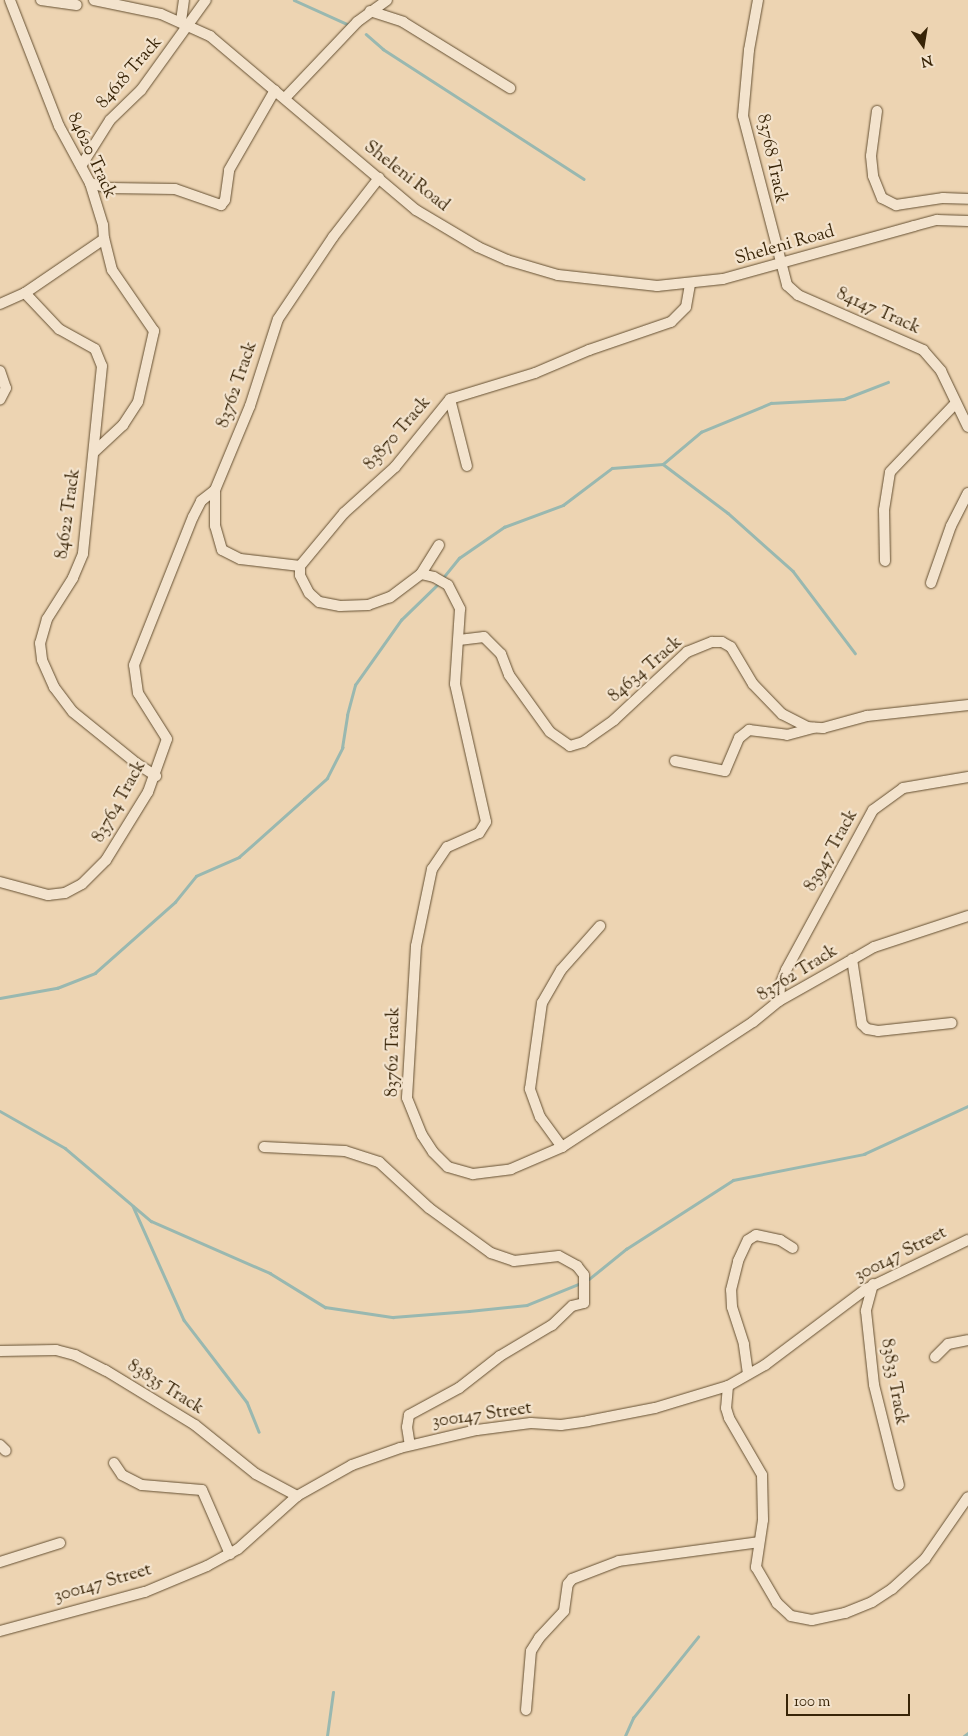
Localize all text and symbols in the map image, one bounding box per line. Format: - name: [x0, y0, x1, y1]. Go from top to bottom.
- north arrow: [898, 20, 948, 70]
- street label: 84618 Track: [93, 32, 167, 114]
- text: N: [919, 49, 934, 71]
- street label: 84620 Track: [62, 110, 120, 202]
- street label: 83768 Track: [751, 112, 791, 206]
- street label: Sheleni Road: [359, 137, 453, 217]
- street label: Sheleni Road: [733, 221, 837, 271]
- street label: 84147 Track: [833, 284, 923, 340]
- street label: 83762 Track: [213, 339, 263, 431]
- street label: 83870 Track: [360, 393, 436, 475]
- street label: 84622 Track: [52, 467, 86, 561]
- street label: 84634 Track: [605, 632, 687, 708]
- street label: 83764 Track: [89, 757, 151, 847]
- street label: 83947 Track: [801, 806, 863, 896]
- street label: 83762 Track: [754, 941, 842, 1007]
- street label: 83762 Track: [382, 1007, 406, 1097]
- street label: 300147 Street: [851, 1223, 951, 1287]
- street label: 83833 Track: [875, 1337, 911, 1427]
- street label: 83835 Track: [123, 1356, 207, 1420]
- street label: 300147 Street: [431, 1398, 533, 1434]
- street label: 300147 Street: [52, 1560, 154, 1608]
- scale bar: [788, 1684, 912, 1716]
- text: 100 m: [794, 1692, 830, 1713]

